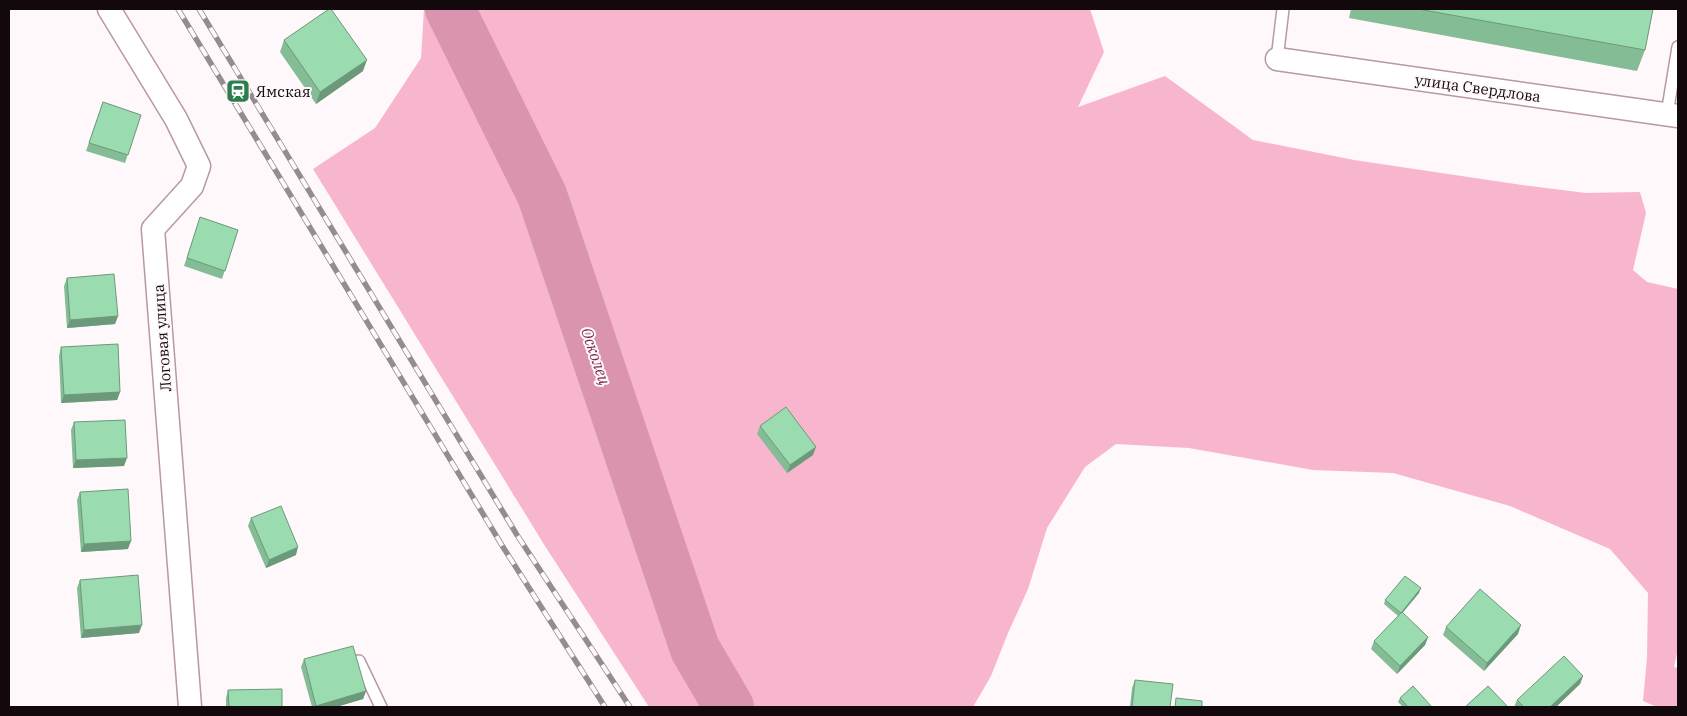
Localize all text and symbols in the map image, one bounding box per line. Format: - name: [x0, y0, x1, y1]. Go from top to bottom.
- street label: улица Свердлова: [1414, 70, 1542, 106]
- station icon: Ямская: [225, 78, 251, 104]
- place label: Ямская: [256, 82, 311, 101]
- street label: Логовая улица: [149, 284, 175, 392]
- water label: Осколец: [577, 325, 615, 387]

